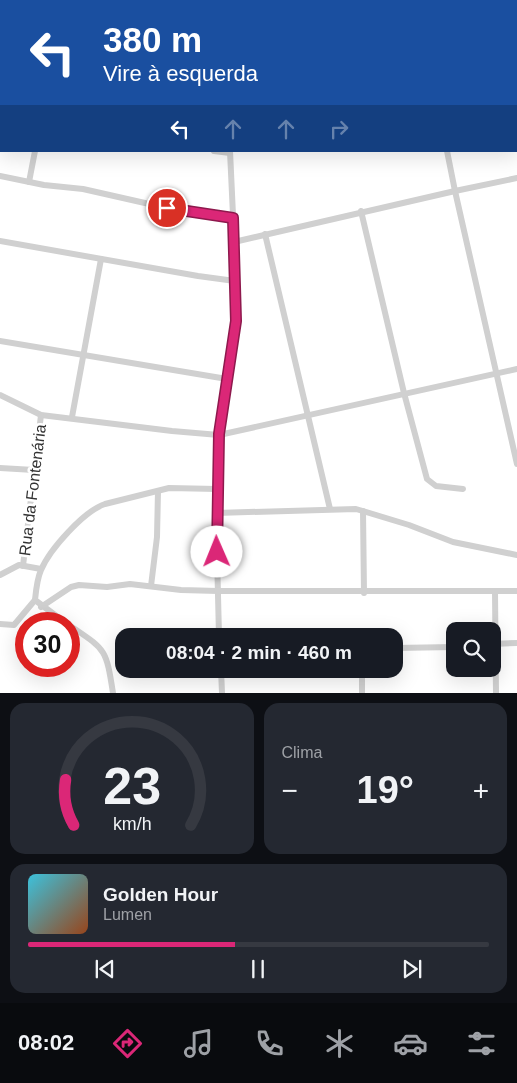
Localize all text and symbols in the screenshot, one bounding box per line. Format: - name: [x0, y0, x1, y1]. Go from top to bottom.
- icon: left: [20, 20, 85, 85]
- text: 380 m: [103, 20, 202, 59]
- text: Vire à esquerda: [103, 61, 258, 86]
- icon: left: [166, 115, 194, 143]
- icon: ahead: [219, 115, 247, 143]
- icon: ahead: [272, 115, 300, 143]
- icon: right: [325, 115, 353, 143]
- pin: [146, 187, 188, 229]
- icon: arrive: [153, 194, 181, 222]
- street label: Rua da Fontenária: [16, 423, 49, 557]
- position arrow: [190, 525, 242, 577]
- speed limit sign: 30: [15, 612, 80, 677]
- map controls: [446, 622, 501, 677]
- button: search: [446, 622, 501, 677]
- text: 08:04 · 2 min · 460 m: [166, 642, 352, 663]
- text: Clima: [282, 744, 322, 761]
- text: 23: [103, 757, 161, 815]
- text: 19°: [357, 769, 414, 811]
- text: −: [282, 775, 298, 806]
- text: +: [473, 775, 489, 806]
- text: km/h: [112, 814, 151, 834]
- text: Golden Hour: [103, 884, 218, 905]
- text: Lumen: [103, 906, 152, 923]
- icon: previous: [91, 955, 119, 983]
- icon: pause: [244, 955, 272, 983]
- icon: next: [398, 955, 426, 983]
- icon: directions: [110, 1026, 145, 1061]
- icon: music: [181, 1026, 216, 1061]
- icon: phone: [252, 1026, 287, 1061]
- icon: climate: [322, 1026, 357, 1061]
- icon: car: [393, 1026, 428, 1061]
- icon: filters: [464, 1026, 499, 1061]
- text: 08:02: [18, 1030, 74, 1055]

